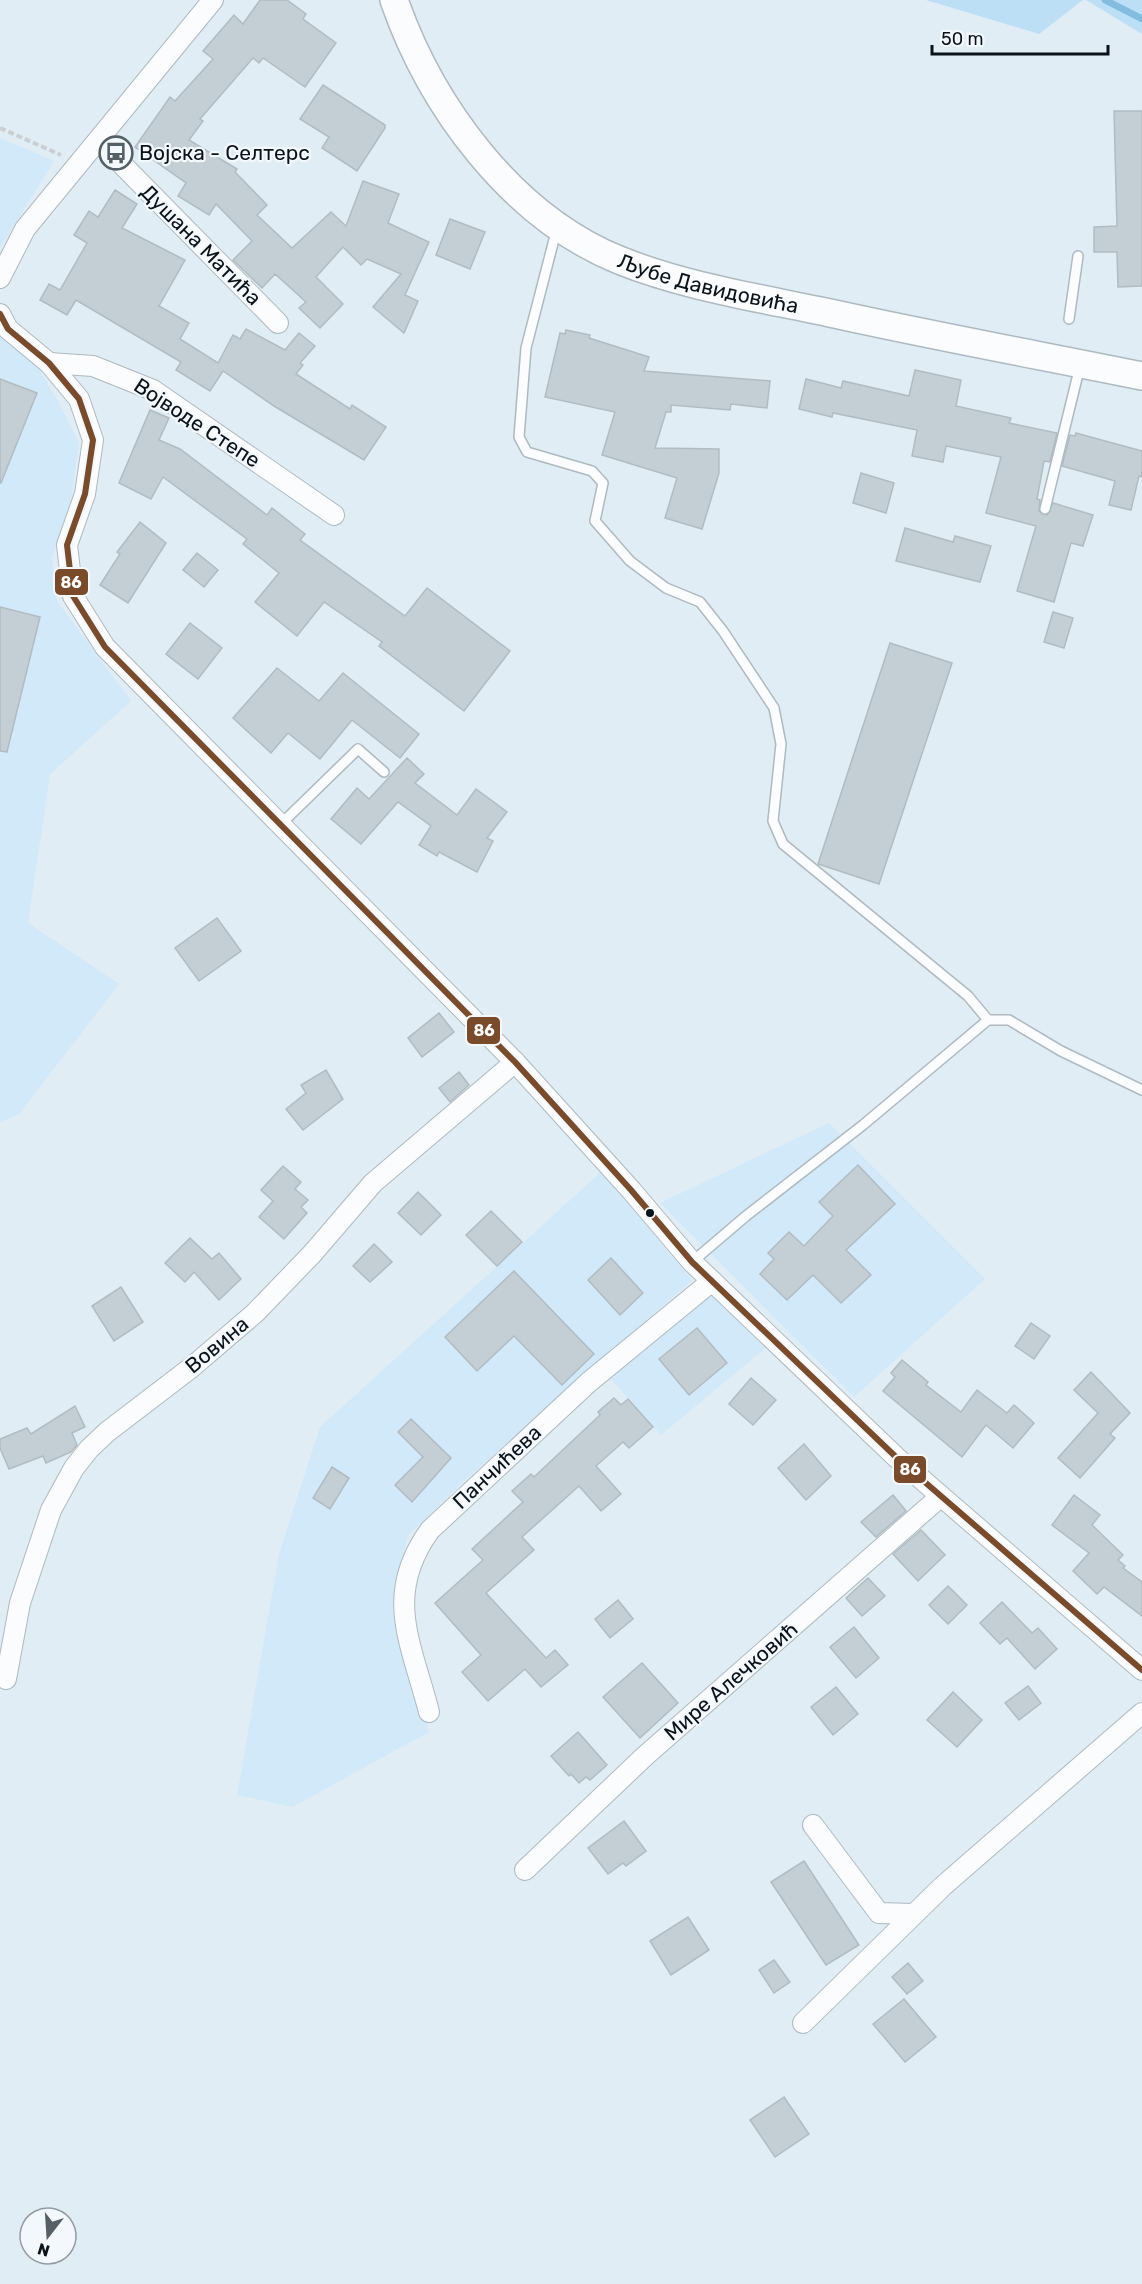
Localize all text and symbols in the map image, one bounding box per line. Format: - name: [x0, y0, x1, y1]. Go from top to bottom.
- scale bar: [932, 18, 1108, 56]
- text: 50 m: [941, 28, 984, 50]
- bus stop icon: Војска - Селтерс: [98, 135, 134, 171]
- place label: Војска - Селтерс: [139, 140, 310, 165]
- street label: Душана Матића: [136, 179, 267, 310]
- street label: Љубе Давидовића: [614, 248, 801, 318]
- street label: Војводе Степе: [129, 372, 265, 473]
- line badge: 86: [54, 568, 89, 596]
- text: 86: [60, 573, 82, 592]
- line badge: 86: [466, 1016, 501, 1045]
- text: 86: [473, 1021, 495, 1040]
- unlabelled marker: [644, 1207, 656, 1219]
- street label: Вовина: [180, 1311, 253, 1378]
- street label: Панчићева: [447, 1419, 546, 1514]
- line badge: 86: [893, 1455, 927, 1484]
- text: 86: [899, 1460, 921, 1479]
- street label: Мире Алечковић: [659, 1616, 803, 1745]
- north arrow: [18, 2206, 78, 2266]
- text: N: [35, 2239, 52, 2261]

